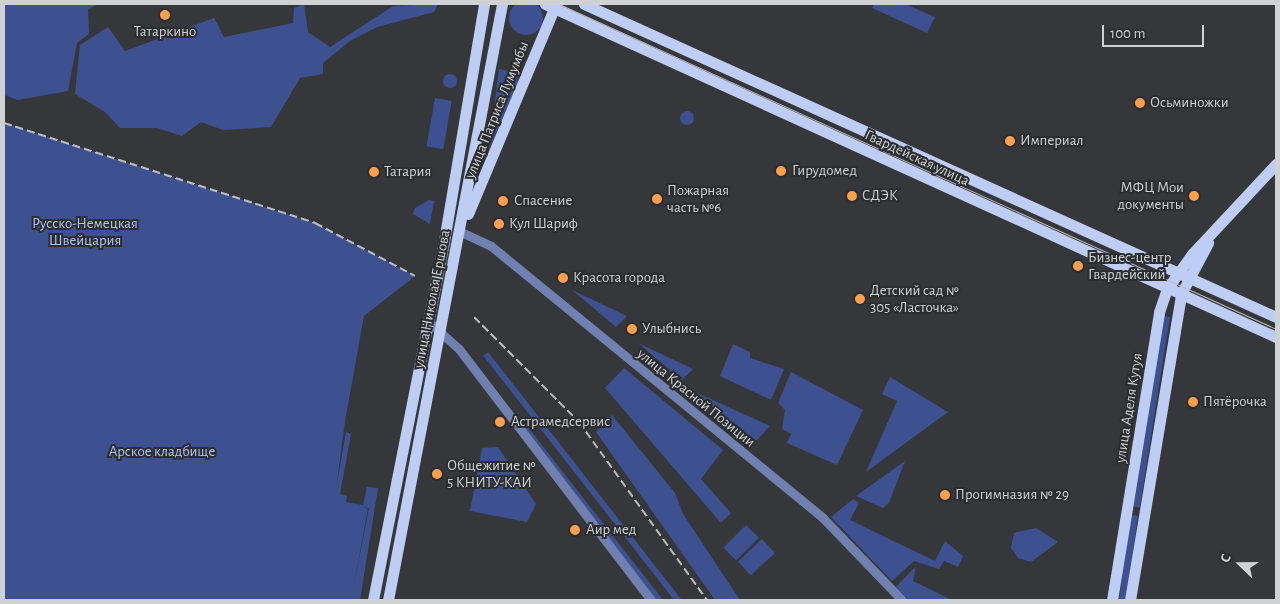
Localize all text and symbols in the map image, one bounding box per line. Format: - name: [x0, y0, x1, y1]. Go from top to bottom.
- marker: Татаркино: [159, 9, 171, 21]
- scale bar: [1105, 15, 1208, 47]
- place label: Татаркино: [134, 23, 196, 41]
- text: 100 m: [1110, 26, 1145, 41]
- street label: улица Патриса Лумумбы: [461, 39, 533, 181]
- place label: Осьминожки: [1150, 94, 1229, 112]
- marker: Осьминожки: [1134, 97, 1146, 109]
- street label: Гвардейская улица: [862, 126, 972, 190]
- place label: Империал: [1020, 132, 1084, 150]
- marker: Империал: [1004, 135, 1016, 147]
- place label: Гирудомед: [792, 162, 857, 180]
- place label: Татария: [384, 163, 431, 181]
- marker: Гирудомед: [774, 164, 788, 178]
- marker: Татария: [368, 166, 380, 178]
- place label: МФЦ Мои документы: [1117, 178, 1184, 213]
- place label: Пожарная часть №6: [667, 181, 729, 216]
- place label: СДЭК: [862, 187, 898, 205]
- marker: СДЭК: [846, 190, 858, 202]
- marker: МФЦ Мои документы: [1188, 190, 1200, 202]
- place label: Спасение: [514, 192, 572, 210]
- marker: Пожарная часть №6: [651, 193, 663, 205]
- marker: Спасение: [496, 194, 510, 208]
- park label: Русско-Немецкая Швейцария: [32, 214, 138, 249]
- place label: Кул Шариф: [509, 215, 578, 233]
- marker: Кул Шариф: [493, 218, 505, 230]
- street label: улица Николая Ершова: [410, 228, 454, 370]
- place label: Бизнес-центр Гвардейский: [1088, 248, 1171, 283]
- marker: Бизнес-центр Гвардейский: [1072, 260, 1084, 272]
- place label: Красота города: [573, 269, 665, 287]
- marker: Красота города: [557, 272, 569, 284]
- place label: Детский сад № 305 «Ласточка»: [870, 281, 959, 316]
- marker: Детский сад № 305 «Ласточка»: [854, 293, 866, 305]
- place label: Улыбнись: [642, 320, 701, 338]
- marker: Улыбнись: [626, 323, 638, 335]
- street label: улица Красной Позиции: [633, 345, 759, 451]
- street label: улица Аделя Кутуя: [1111, 352, 1147, 464]
- place label: Пятёрочка: [1203, 393, 1267, 411]
- marker: Пятёрочка: [1187, 396, 1199, 408]
- place label: Астрамедсервис: [511, 413, 610, 431]
- marker: Астрамедсервис: [493, 415, 507, 429]
- park label: Арское кладбище: [109, 443, 215, 461]
- place label: Общежитие № 5 КНИТУ-КАИ: [447, 456, 536, 491]
- marker: Общежитие № 5 КНИТУ-КАИ: [431, 468, 443, 480]
- place label: Прогимназия № 29: [955, 486, 1069, 504]
- marker: Прогимназия № 29: [939, 489, 951, 501]
- place label: Аир мед: [586, 521, 636, 539]
- marker: Аир мед: [568, 523, 582, 537]
- north arrow: [1215, 539, 1265, 589]
- text: С: [1218, 552, 1234, 565]

